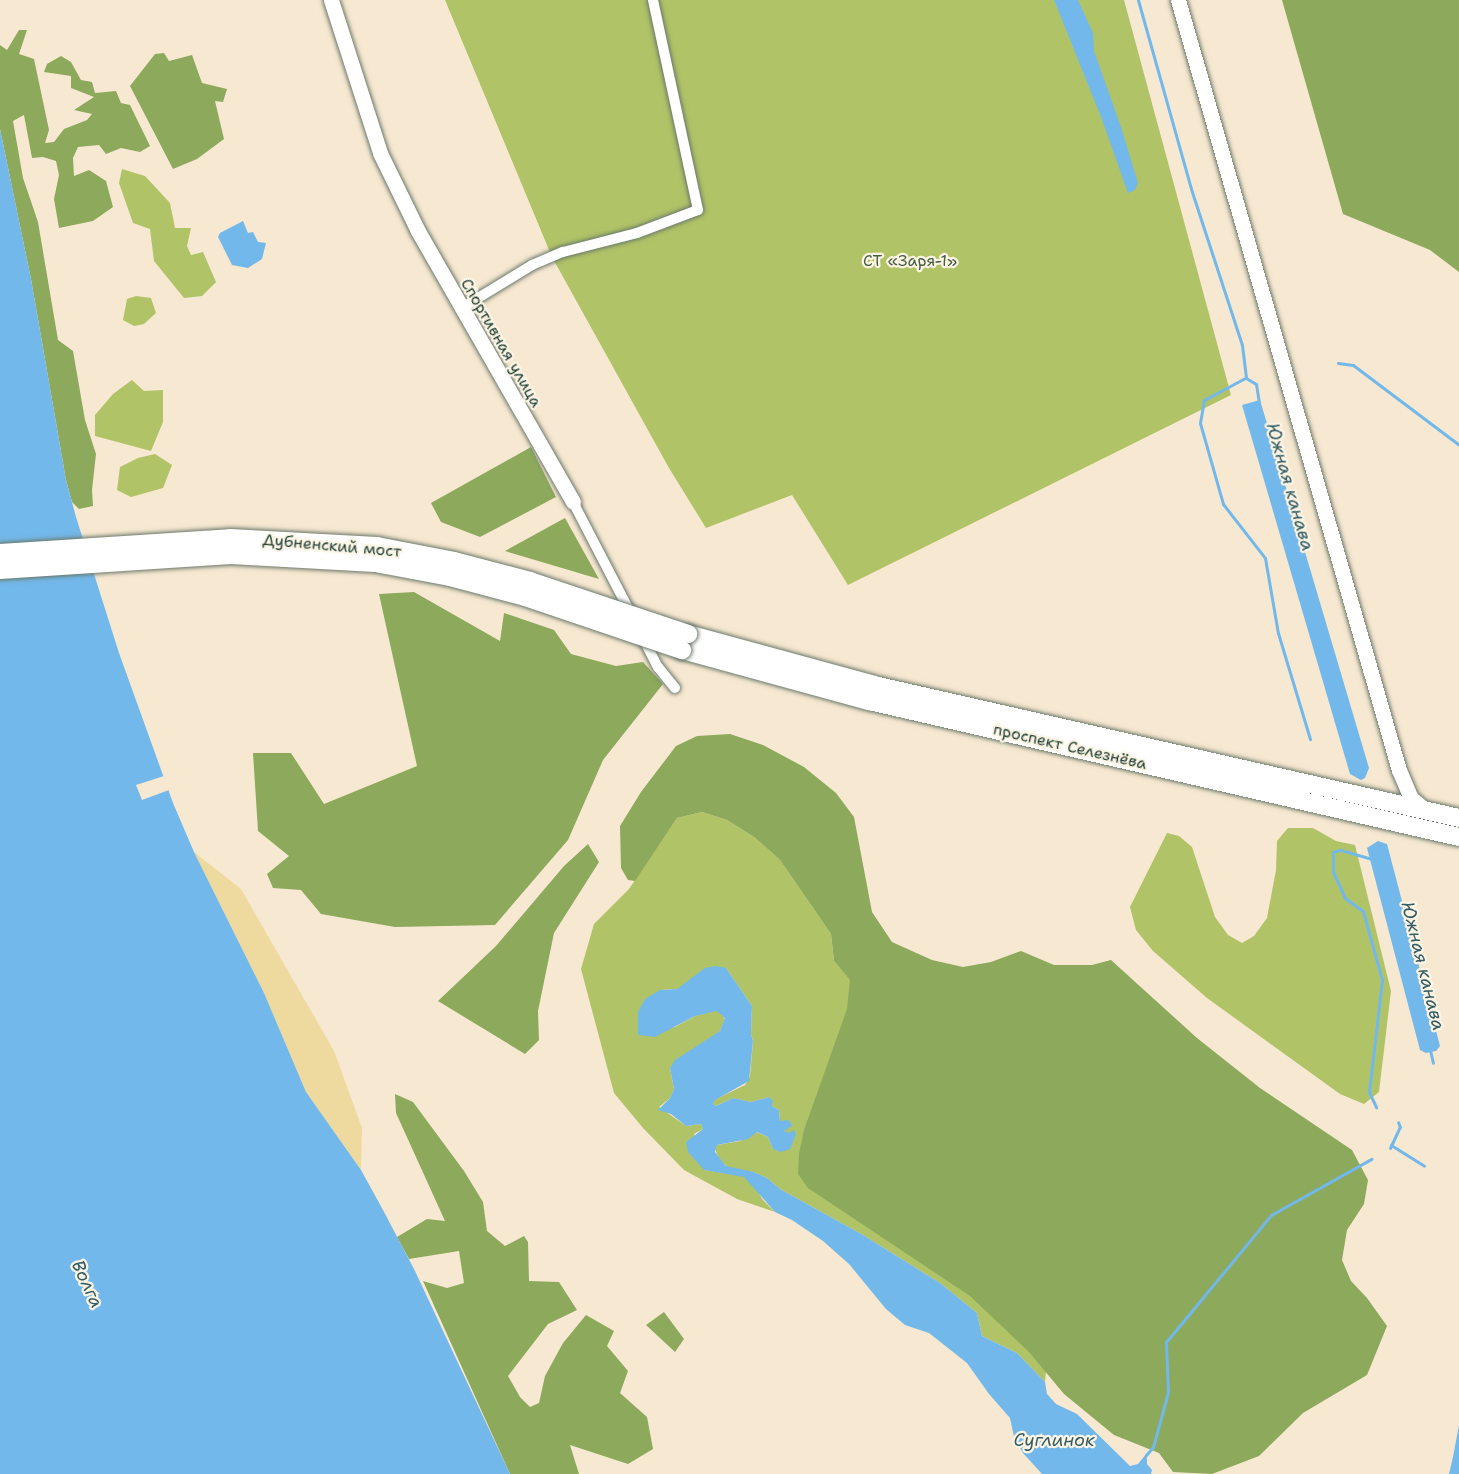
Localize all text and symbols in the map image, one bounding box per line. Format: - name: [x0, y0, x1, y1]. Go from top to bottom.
- park label: СТ «Заря-1»: [863, 251, 957, 271]
- street label: Спортивная улица: [456, 275, 546, 411]
- water label: Южная канава: [1261, 421, 1319, 553]
- street label: Дубненский мост: [262, 530, 402, 562]
- street label: проспект Селезнёва: [991, 720, 1149, 774]
- water label: Южная канава: [1397, 899, 1449, 1033]
- water label: Волга: [67, 1257, 107, 1311]
- water label: Суглинок: [1014, 1429, 1094, 1451]

